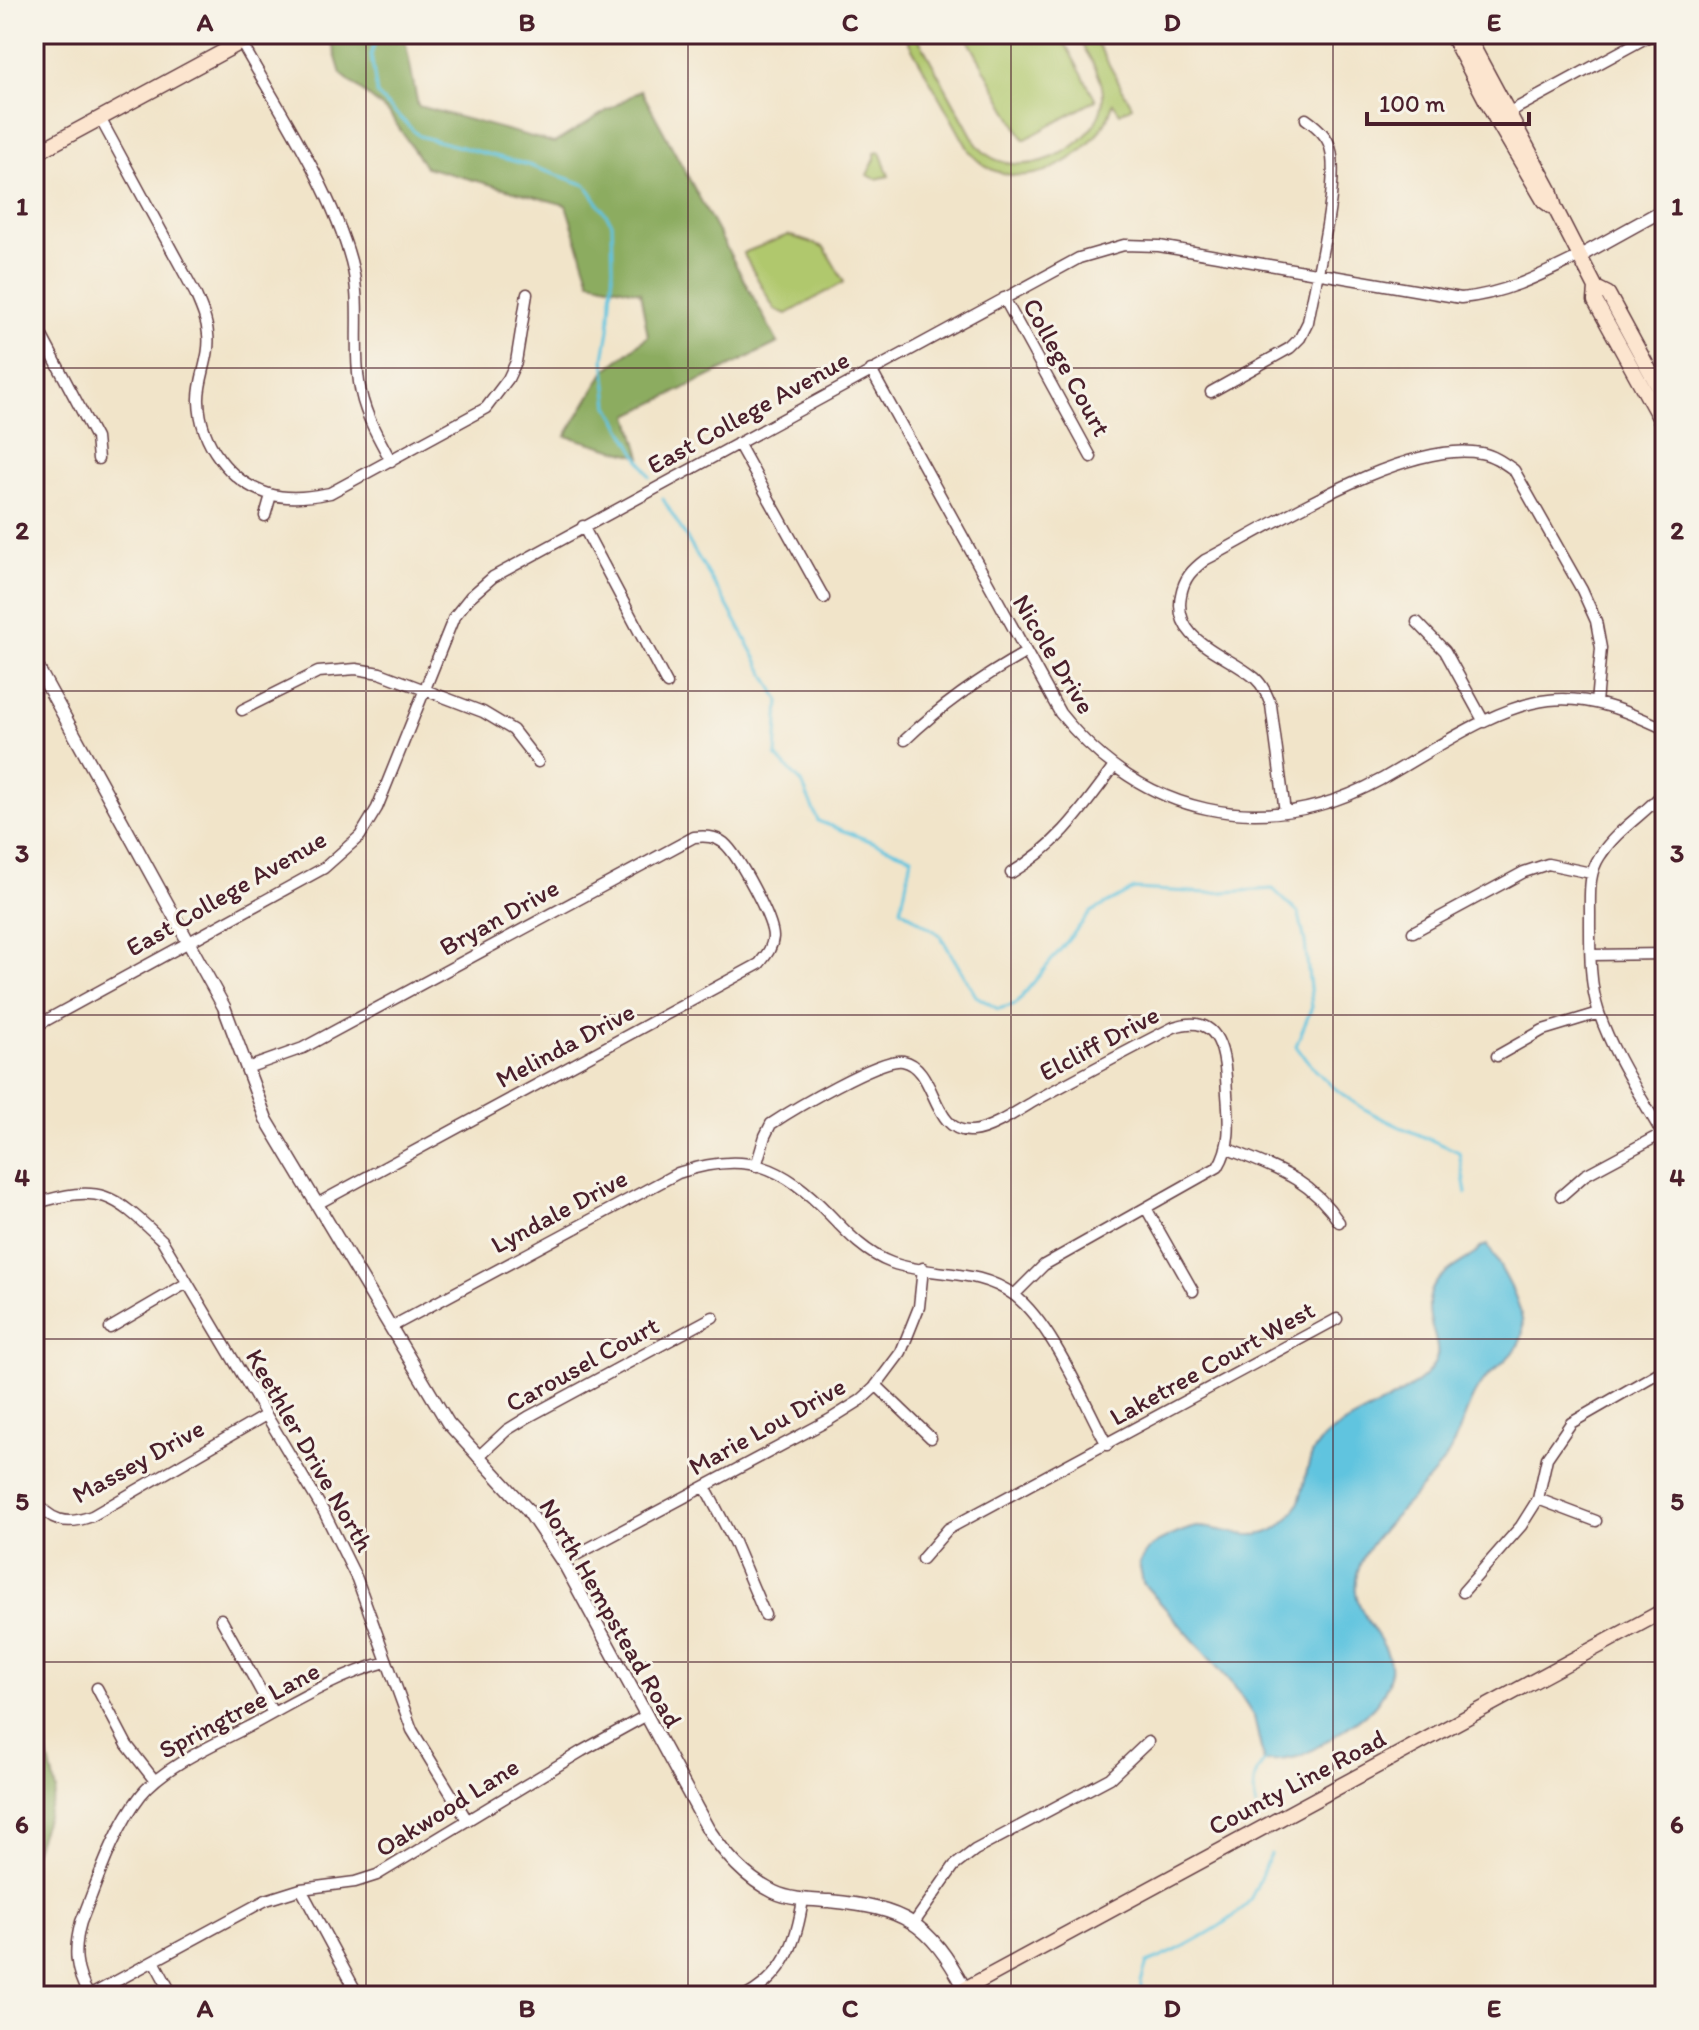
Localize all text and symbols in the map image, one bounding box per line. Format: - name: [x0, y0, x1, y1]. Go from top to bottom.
- text: A: [196, 6, 214, 38]
- text: B: [519, 6, 536, 38]
- text: C: [842, 6, 859, 38]
- text: D: [1163, 6, 1181, 38]
- text: E: [1487, 6, 1501, 38]
- scale bar: [1367, 76, 1529, 126]
- text: 100 m: [1379, 89, 1445, 118]
- text: 1: [16, 190, 28, 222]
- text: 1: [1671, 190, 1683, 222]
- street label: College Court: [1016, 292, 1118, 442]
- street label: East College Avenue: [641, 343, 855, 481]
- text: 2: [15, 514, 29, 546]
- text: 2: [1670, 514, 1684, 546]
- street label: Nicole Drive: [1006, 588, 1102, 720]
- street label: East College Avenue: [120, 823, 332, 963]
- text: 3: [15, 837, 29, 869]
- text: 3: [1670, 837, 1684, 869]
- street label: Bryan Drive: [434, 871, 564, 963]
- street label: Melinda Drive: [490, 995, 640, 1095]
- street label: Elcliff Drive: [1034, 998, 1164, 1088]
- text: 4: [14, 1161, 30, 1193]
- text: 4: [1669, 1161, 1685, 1193]
- street label: Lyndale Drive: [485, 1162, 633, 1260]
- street label: Laketree Court West: [1104, 1293, 1320, 1433]
- street label: Carousel Court: [500, 1309, 664, 1419]
- street label: Keethler Drive North: [239, 1343, 381, 1557]
- street label: Marie Lou Drive: [683, 1370, 851, 1482]
- street label: Massey Drive: [66, 1412, 210, 1510]
- text: 5: [15, 1485, 29, 1517]
- text: 5: [1670, 1485, 1684, 1517]
- street label: North Hempstead Road: [532, 1493, 690, 1733]
- street label: Springtree Lane: [153, 1654, 325, 1766]
- street label: County Line Road: [1203, 1722, 1391, 1842]
- street label: Oakwood Lane: [369, 1750, 525, 1864]
- text: 6: [15, 1808, 29, 1840]
- text: 6: [1670, 1808, 1684, 1840]
- text: A: [196, 1992, 214, 2024]
- text: B: [519, 1992, 536, 2024]
- text: C: [842, 1992, 859, 2024]
- text: D: [1163, 1992, 1181, 2024]
- text: E: [1487, 1992, 1501, 2024]

